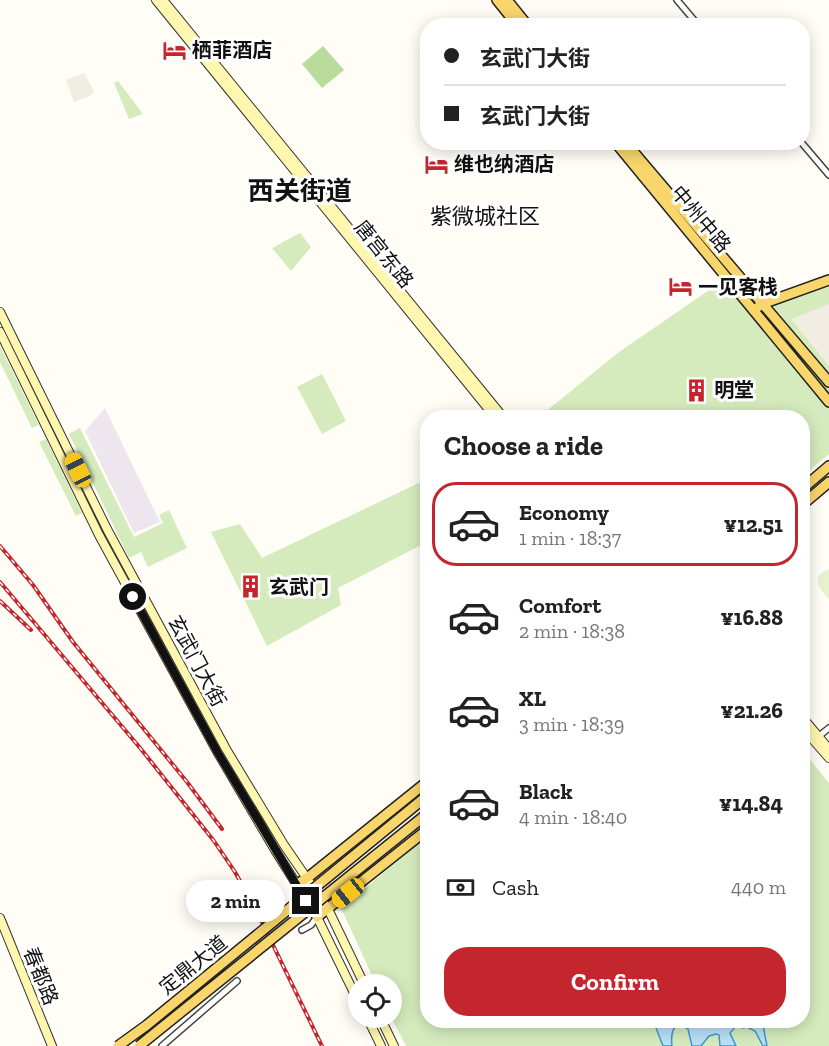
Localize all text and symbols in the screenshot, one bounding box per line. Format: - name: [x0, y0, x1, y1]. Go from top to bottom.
- hotel icon: 栖菲酒店: [161, 37, 187, 63]
- place label: 栖菲酒店: [192, 38, 272, 62]
- text: 玄武门大街: [480, 45, 590, 72]
- text: 玄武门大街: [480, 103, 590, 130]
- hotel icon: 维也纳酒店: [423, 151, 449, 177]
- place label: 维也纳酒店: [454, 152, 554, 176]
- district label: 西关街道: [248, 175, 352, 207]
- street label: 中州中路: [666, 181, 736, 257]
- district label: 紫微城社区: [430, 203, 540, 230]
- street label: 唐宫东路: [350, 215, 418, 293]
- hotel icon: 一见客栈: [667, 274, 693, 300]
- place label: 一见客栈: [698, 275, 778, 299]
- building icon: 明堂: [683, 377, 709, 403]
- place label: 明堂: [714, 378, 754, 402]
- text: Choose a ride: [444, 430, 603, 462]
- car: [62, 450, 94, 490]
- icon: car: [447, 497, 501, 551]
- text: Economy: [519, 499, 609, 526]
- text: ¥12.51: [724, 511, 783, 538]
- text: 1 min · 18:37: [519, 526, 621, 550]
- building icon: 玄武门: [238, 574, 264, 600]
- place label: 玄武门: [269, 575, 329, 599]
- route start: [119, 583, 146, 610]
- icon: car: [447, 590, 501, 644]
- text: Comfort: [519, 592, 601, 619]
- text: ¥16.88: [720, 604, 783, 631]
- street label: 玄武门大街: [163, 611, 231, 711]
- text: 2 min · 18:38: [519, 619, 625, 643]
- icon: car: [447, 683, 501, 737]
- text: XL: [519, 685, 546, 712]
- text: ¥21.26: [721, 697, 783, 724]
- text: 3 min · 18:39: [519, 712, 624, 736]
- icon: car: [447, 776, 501, 830]
- text: Black: [519, 778, 573, 805]
- text: ¥14.84: [719, 790, 783, 817]
- text: 4 min · 18:40: [519, 805, 627, 829]
- icon: cash: [444, 871, 477, 904]
- text: Cash: [492, 874, 539, 901]
- car: [328, 875, 368, 911]
- text: 440 m: [731, 875, 786, 899]
- callout: 2 min: [186, 880, 285, 922]
- route end: [292, 887, 319, 914]
- text: 2 min: [211, 889, 260, 913]
- street label: 定鼎大道: [154, 931, 232, 999]
- street label: 春都路: [19, 944, 63, 1008]
- button: Confirm: [444, 947, 786, 1016]
- map controls: [348, 974, 402, 1028]
- button: locate: [348, 974, 402, 1028]

